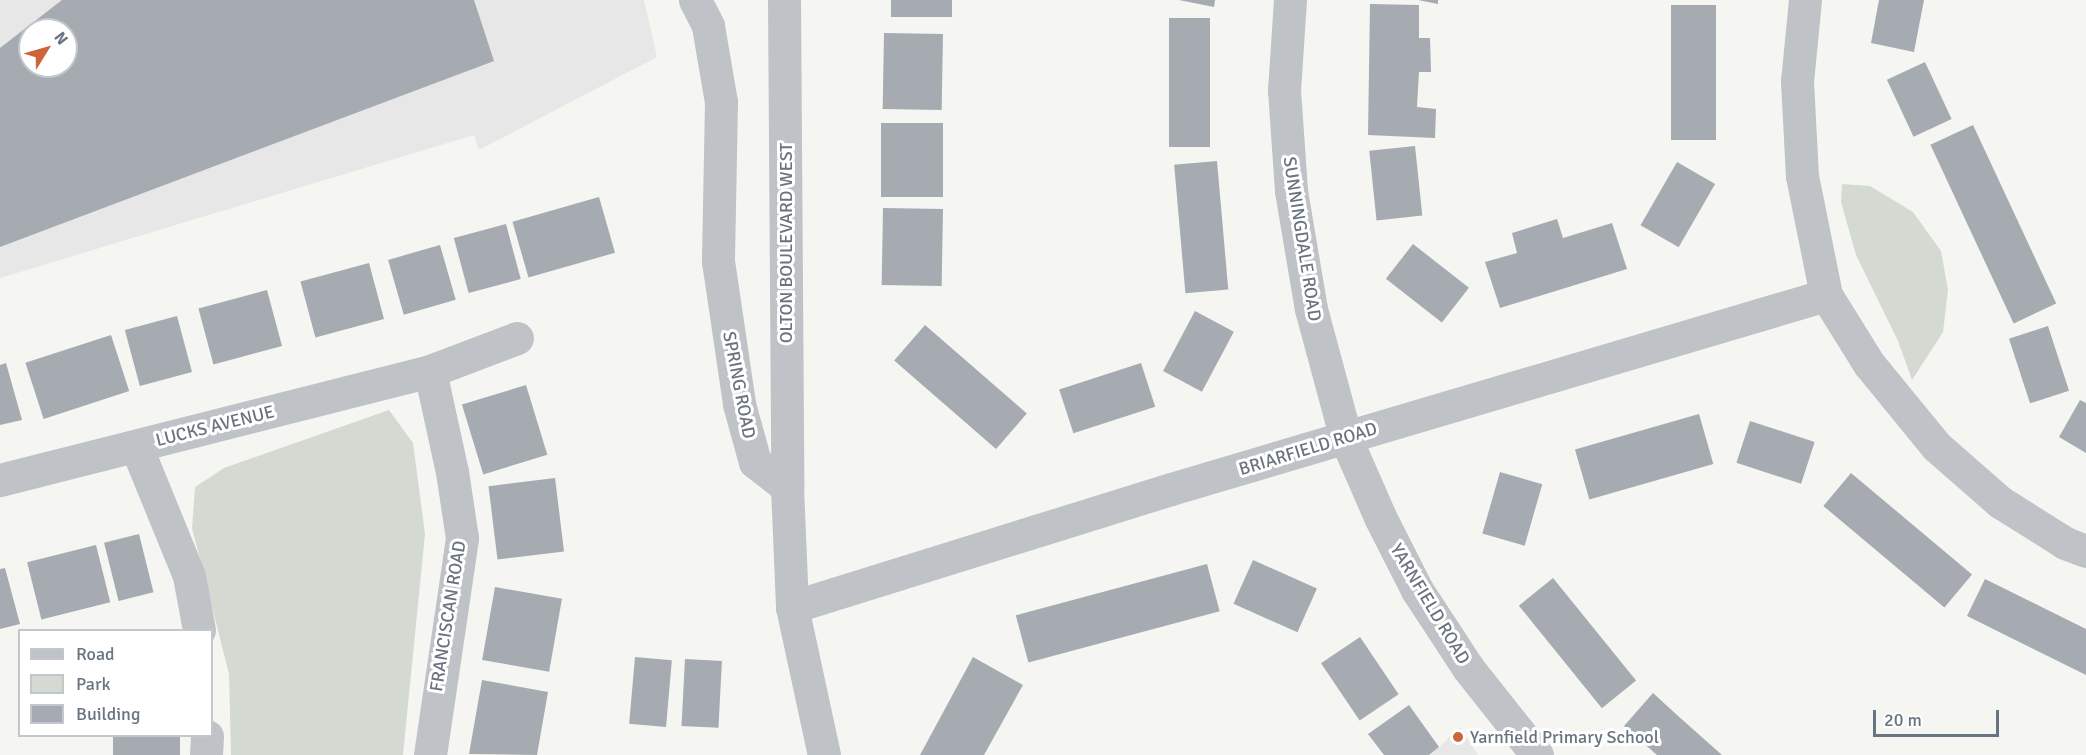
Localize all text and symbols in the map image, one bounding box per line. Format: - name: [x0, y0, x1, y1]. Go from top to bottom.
- north arrow: [18, 18, 78, 78]
- text: N: [49, 28, 72, 49]
- street label: OLTON BOULEVARD WEST: [775, 143, 797, 343]
- street label: SUNNINGDALE ROAD: [1278, 155, 1326, 323]
- street label: SPRING ROAD: [718, 329, 760, 441]
- street label: LUCKS AVENUE: [153, 401, 277, 451]
- street label: BRIARFIELD ROAD: [1236, 418, 1380, 480]
- street label: FRANCISCAN ROAD: [425, 539, 471, 693]
- street label: YARNFIELD ROAD: [1386, 540, 1474, 668]
- legend: [18, 629, 213, 737]
- text: Road: [76, 643, 115, 665]
- text: Park: [76, 673, 111, 695]
- scale bar: [1876, 698, 2002, 736]
- text: Building: [76, 703, 140, 725]
- text: 20 m: [1884, 709, 1922, 731]
- place label: Yarnfield Primary School: [1470, 726, 1659, 748]
- marker: Yarnfield Primary School: [1451, 730, 1465, 744]

